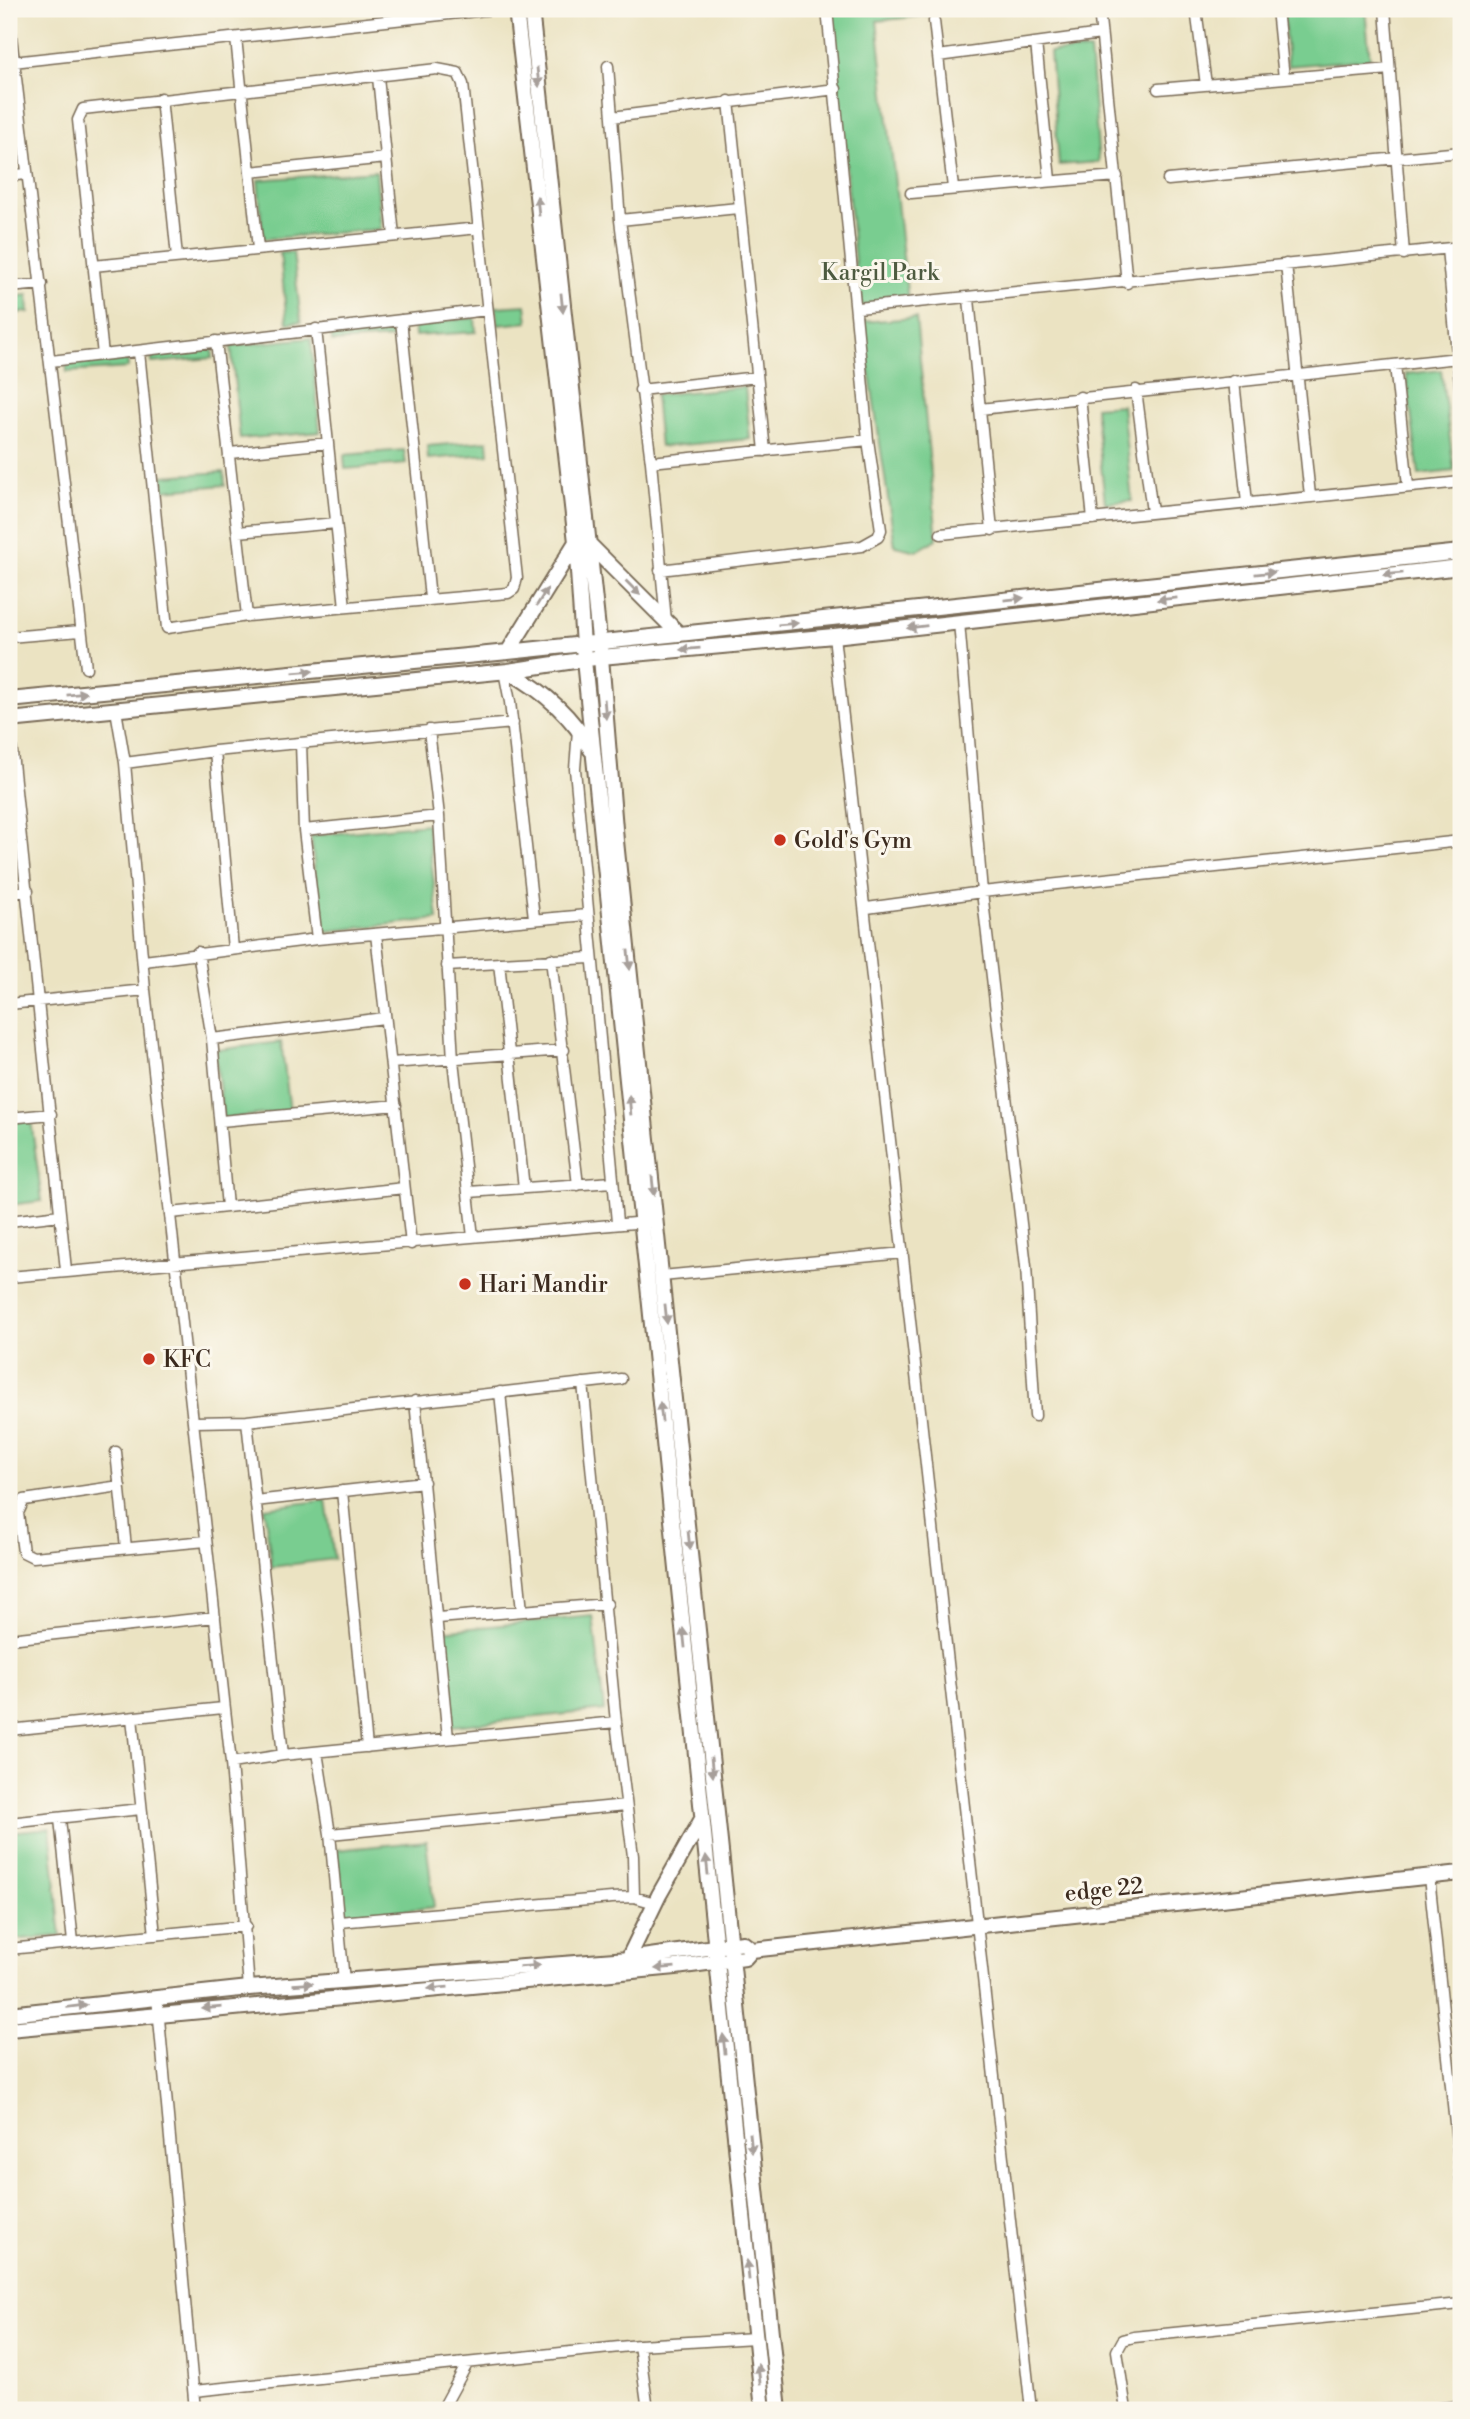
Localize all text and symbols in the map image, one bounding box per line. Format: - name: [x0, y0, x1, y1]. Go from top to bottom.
- one-way arrow: [533, 66, 544, 88]
- one-way arrow: [533, 195, 544, 217]
- park label: Kargil Park: [821, 259, 940, 287]
- one-way arrow: [557, 292, 568, 314]
- one-way arrow: [1254, 567, 1276, 578]
- one-way arrow: [1382, 569, 1404, 580]
- one-way arrow: [625, 580, 642, 597]
- one-way arrow: [536, 588, 549, 607]
- one-way arrow: [1004, 593, 1026, 604]
- one-way arrow: [1156, 594, 1178, 605]
- one-way arrow: [778, 618, 800, 629]
- one-way arrow: [906, 622, 928, 633]
- one-way arrow: [679, 644, 701, 655]
- one-way arrow: [292, 666, 314, 677]
- one-way arrow: [66, 688, 88, 699]
- one-way arrow: [600, 699, 611, 721]
- place label: Gold's Gym: [794, 827, 912, 855]
- marker: Gold's Gym: [772, 832, 788, 848]
- one-way arrow: [623, 949, 634, 971]
- one-way arrow: [624, 1094, 635, 1116]
- one-way arrow: [648, 1176, 659, 1198]
- place label: Hari Mandir: [479, 1271, 608, 1299]
- marker: Hari Mandir: [457, 1276, 473, 1292]
- one-way arrow: [661, 1303, 672, 1325]
- place label: KFC: [163, 1346, 211, 1374]
- marker: KFC: [141, 1351, 157, 1367]
- one-way arrow: [655, 1401, 666, 1423]
- one-way arrow: [684, 1530, 695, 1552]
- one-way arrow: [678, 1627, 689, 1649]
- one-way arrow: [707, 1756, 718, 1778]
- one-way arrow: [701, 1853, 712, 1875]
- street label: edge 22: [1063, 1872, 1145, 1908]
- one-way arrow: [519, 1960, 541, 1971]
- one-way arrow: [654, 1963, 676, 1974]
- one-way arrow: [292, 1978, 314, 1989]
- one-way arrow: [427, 1983, 449, 1994]
- one-way arrow: [66, 2001, 88, 2012]
- one-way arrow: [201, 2003, 223, 2014]
- one-way arrow: [719, 2033, 730, 2055]
- one-way arrow: [745, 2132, 756, 2154]
- one-way arrow: [742, 2259, 753, 2281]
- one-way arrow: [753, 2363, 764, 2385]

